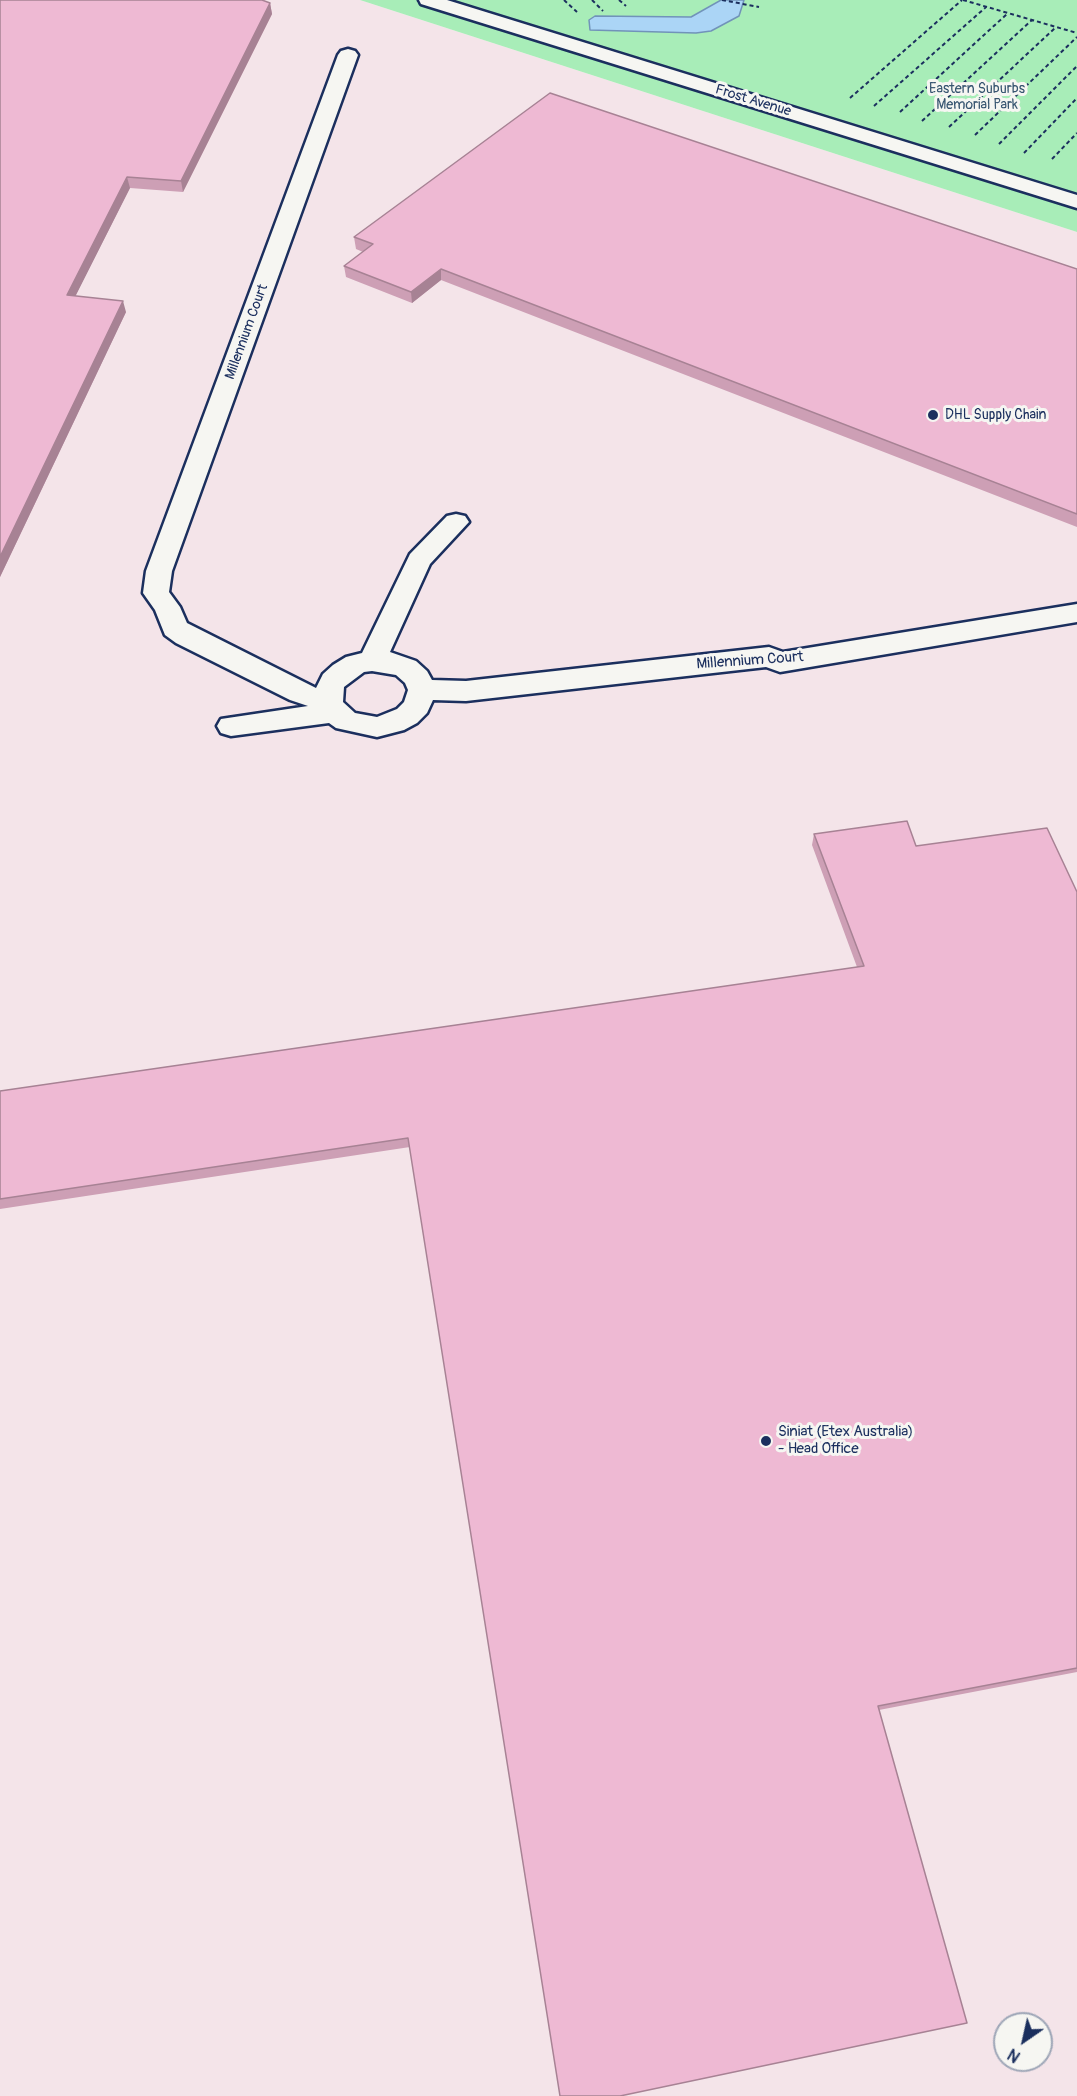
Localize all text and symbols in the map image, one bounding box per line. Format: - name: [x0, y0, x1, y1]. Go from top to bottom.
- street label: Frost Avenue: [713, 81, 793, 121]
- park label: Eastern Suburbs Memorial Park: [929, 81, 1025, 114]
- street label: Millennium Court: [222, 282, 272, 382]
- place label: DHL Supply Chain: [945, 407, 1046, 423]
- marker: DHL Supply Chain: [926, 408, 940, 422]
- street label: Millennium Court: [696, 648, 804, 674]
- place label: Siniat (Etex Australia) - Head Office: [778, 1423, 913, 1458]
- marker: Siniat (Etex Australia) - Head Office: [759, 1434, 773, 1448]
- north arrow: [993, 2012, 1053, 2072]
- text: N: [1004, 2044, 1024, 2067]

